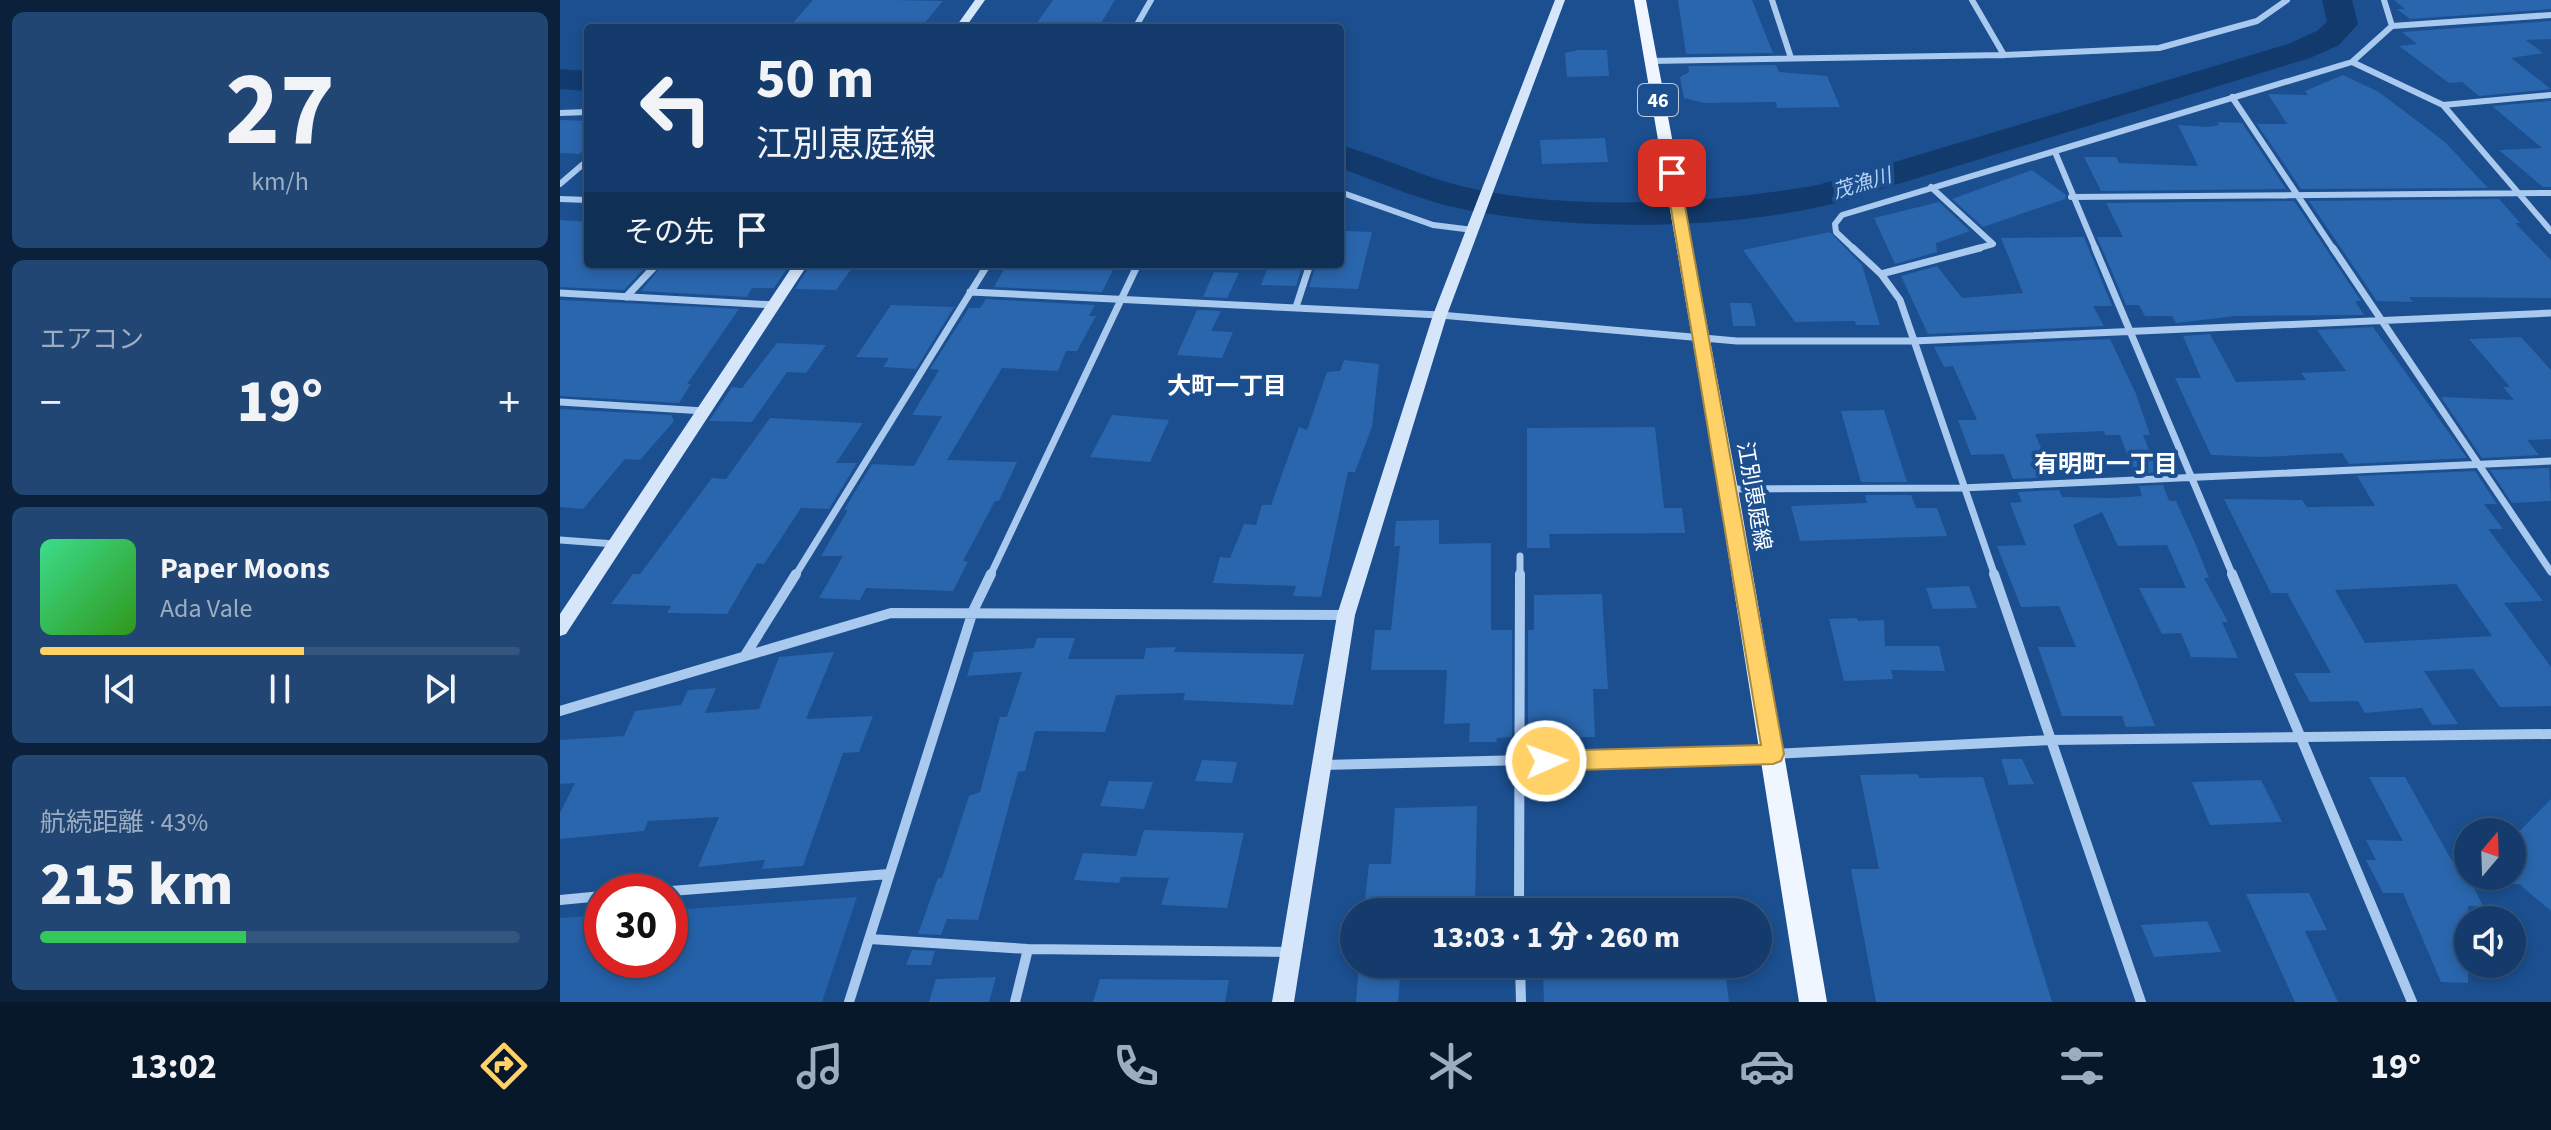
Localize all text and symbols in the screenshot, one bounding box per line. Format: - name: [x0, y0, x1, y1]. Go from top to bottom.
- text: 27: [225, 37, 335, 185]
- text: 50 m: [756, 40, 874, 119]
- icon: left: [624, 56, 728, 160]
- road number: 46: [1638, 84, 1678, 116]
- text: 江別恵庭線: [756, 119, 936, 170]
- pin: [1638, 139, 1706, 207]
- icon: arrive: [1650, 151, 1694, 195]
- water label: 茂漁川: [1830, 161, 1897, 206]
- text: km/h: [251, 163, 309, 200]
- icon: arrive: [730, 208, 774, 252]
- text: その先: [624, 211, 714, 254]
- text: エアコン: [40, 321, 144, 358]
- text: 19°: [237, 360, 323, 445]
- district label: 大町一丁目: [1167, 369, 1287, 404]
- text: −: [40, 372, 62, 435]
- text: +: [498, 372, 520, 435]
- street label: 江別恵庭線: [1729, 439, 1779, 553]
- district label: 有明町一丁目: [2034, 447, 2178, 482]
- text: Paper Moons: [160, 547, 330, 590]
- text: Ada Vale: [160, 590, 252, 627]
- icon: previous: [98, 667, 142, 711]
- icon: pause: [258, 667, 302, 711]
- icon: next: [418, 667, 462, 711]
- position arrow: [1504, 719, 1588, 803]
- text: 航続距離 · 43%: [40, 804, 208, 841]
- north arrow: [2454, 818, 2526, 890]
- map controls: [2454, 818, 2526, 978]
- text: 215 km: [40, 843, 233, 928]
- speed limit sign: 30: [584, 874, 688, 978]
- button: sound: [2454, 906, 2526, 978]
- text: 13:03 · 1 分 · 260 m: [1432, 916, 1680, 959]
- icon: directions: [476, 1038, 532, 1094]
- icon: music: [792, 1038, 848, 1094]
- icon: phone: [1108, 1038, 1164, 1094]
- icon: climate: [1423, 1038, 1479, 1094]
- icon: car: [1739, 1038, 1795, 1094]
- icon: filters: [2054, 1038, 2110, 1094]
- text: 13:02: [130, 1041, 217, 1092]
- text: 19°: [2370, 1041, 2421, 1092]

